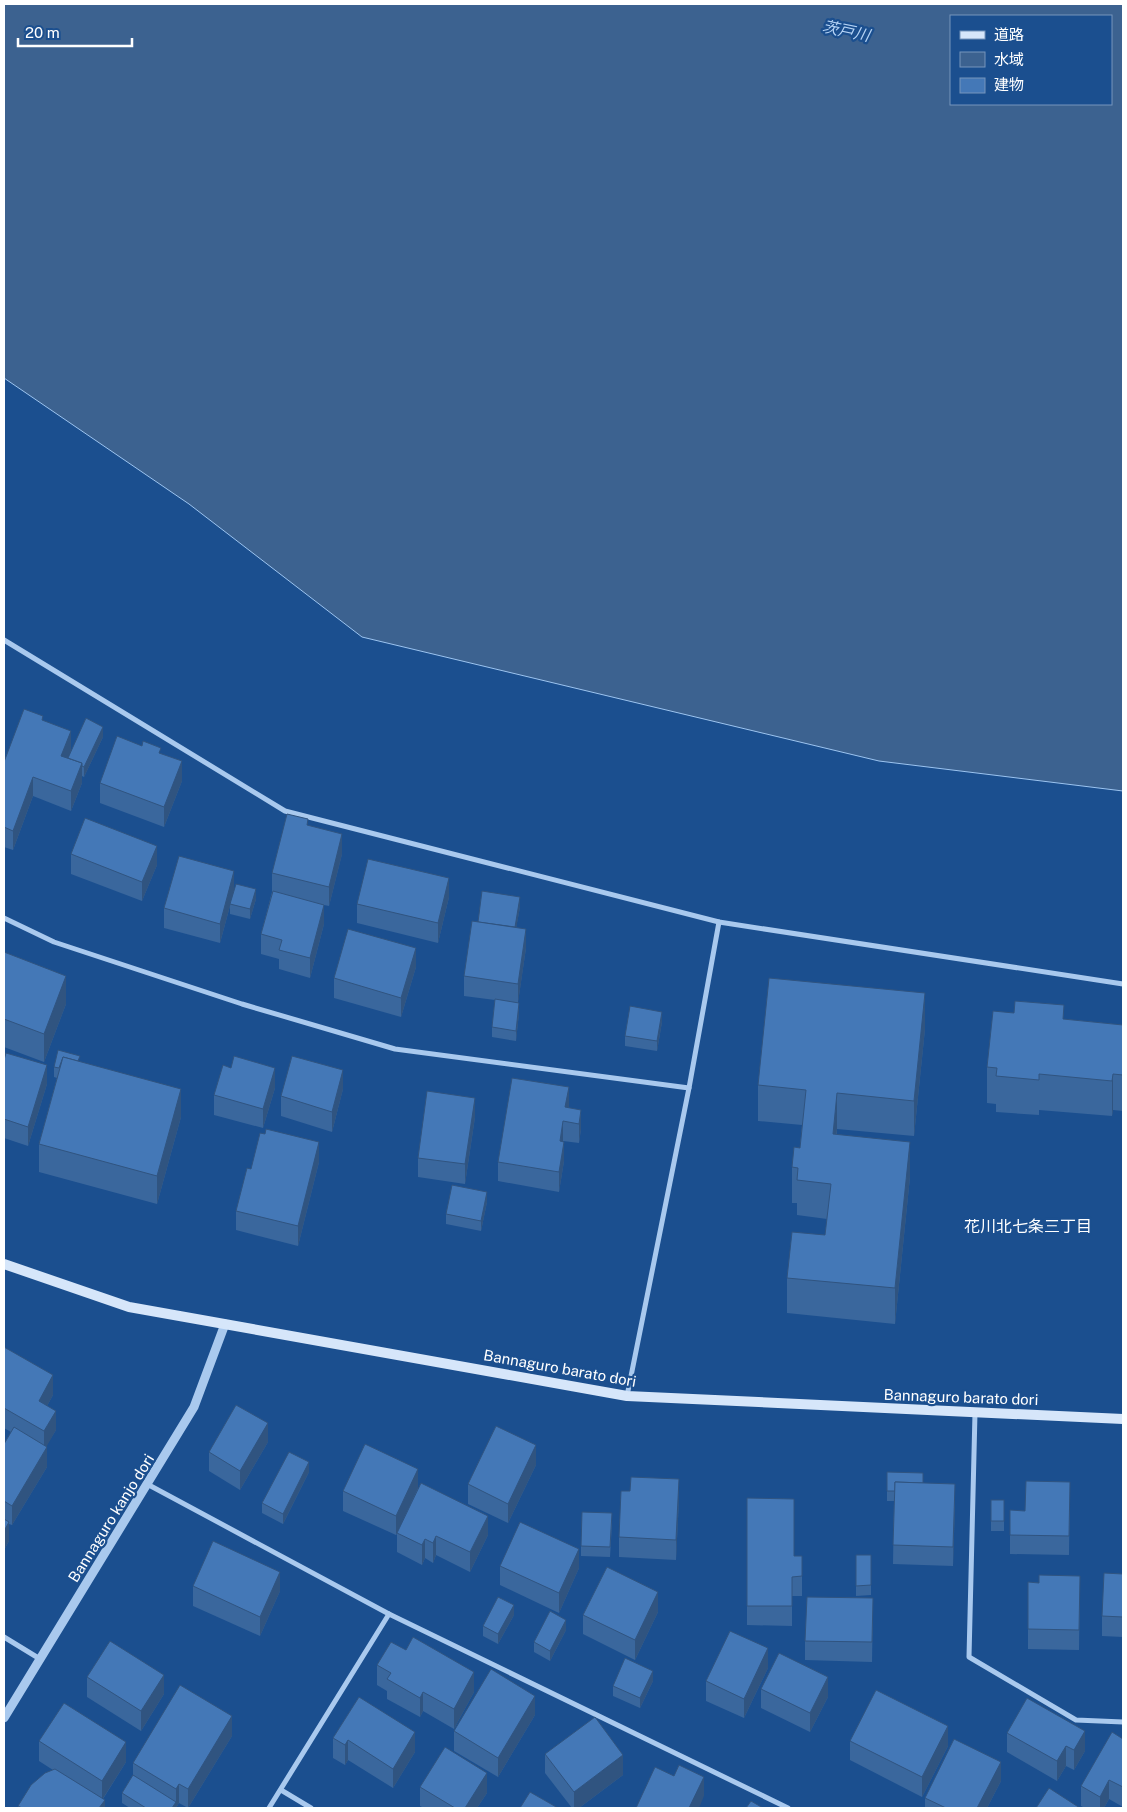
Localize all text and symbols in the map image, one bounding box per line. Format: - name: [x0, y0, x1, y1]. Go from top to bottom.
- scale bar: [18, 15, 131, 47]
- legend: [950, 15, 1112, 105]
- water label: 茨戸川: [821, 17, 873, 46]
- text: 20 m: [25, 24, 60, 41]
- text: 道路: [994, 26, 1024, 43]
- text: 水域: [994, 51, 1024, 68]
- text: 建物: [994, 76, 1024, 93]
- district label: 花川北七条三丁目: [964, 1217, 1092, 1236]
- street label: Bannaguro barato dori: [482, 1346, 638, 1390]
- street label: Bannaguro barato dori: [883, 1386, 1039, 1408]
- street label: Bannaguro kanjo dori: [65, 1451, 157, 1585]

